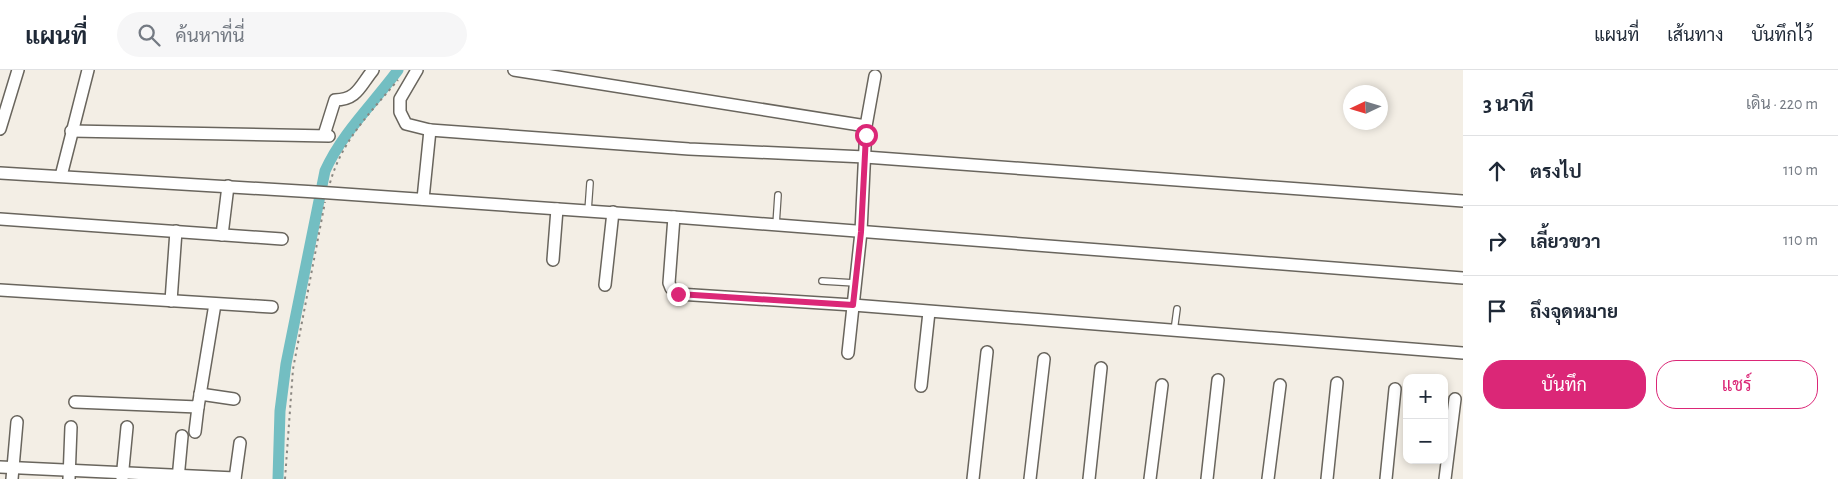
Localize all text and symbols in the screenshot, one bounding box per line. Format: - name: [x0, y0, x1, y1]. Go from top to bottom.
- search box: [117, 12, 467, 57]
- icon: search: [135, 21, 163, 49]
- text: แผนที่: [25, 25, 87, 49]
- text: ค้นหาที่นี่: [175, 27, 245, 46]
- text: แผนที่: [1594, 27, 1639, 45]
- text: เส้นทาง: [1667, 27, 1723, 45]
- text: บันทึกไว้: [1751, 27, 1813, 45]
- north arrow: [1343, 85, 1388, 130]
- text: 3 นาที: [1483, 94, 1534, 115]
- text: เดิน · 220 m: [1746, 96, 1818, 112]
- route start: [855, 124, 878, 147]
- icon: ahead: [1483, 157, 1511, 185]
- text: 110 m: [1783, 162, 1818, 178]
- text: ตรงไป: [1530, 163, 1582, 182]
- icon: right: [1483, 227, 1511, 255]
- text: 110 m: [1783, 232, 1818, 248]
- text: เลี้ยวขวา: [1530, 233, 1601, 252]
- route end: [667, 283, 690, 306]
- icon: arrive: [1483, 297, 1511, 325]
- text: ถึงจุดหมาย: [1530, 303, 1618, 322]
- button: บันทึก: [1483, 360, 1646, 409]
- button: แชร์: [1656, 360, 1818, 409]
- map controls: [1403, 374, 1448, 464]
- button: +: [1403, 374, 1448, 419]
- button: −: [1403, 419, 1448, 464]

